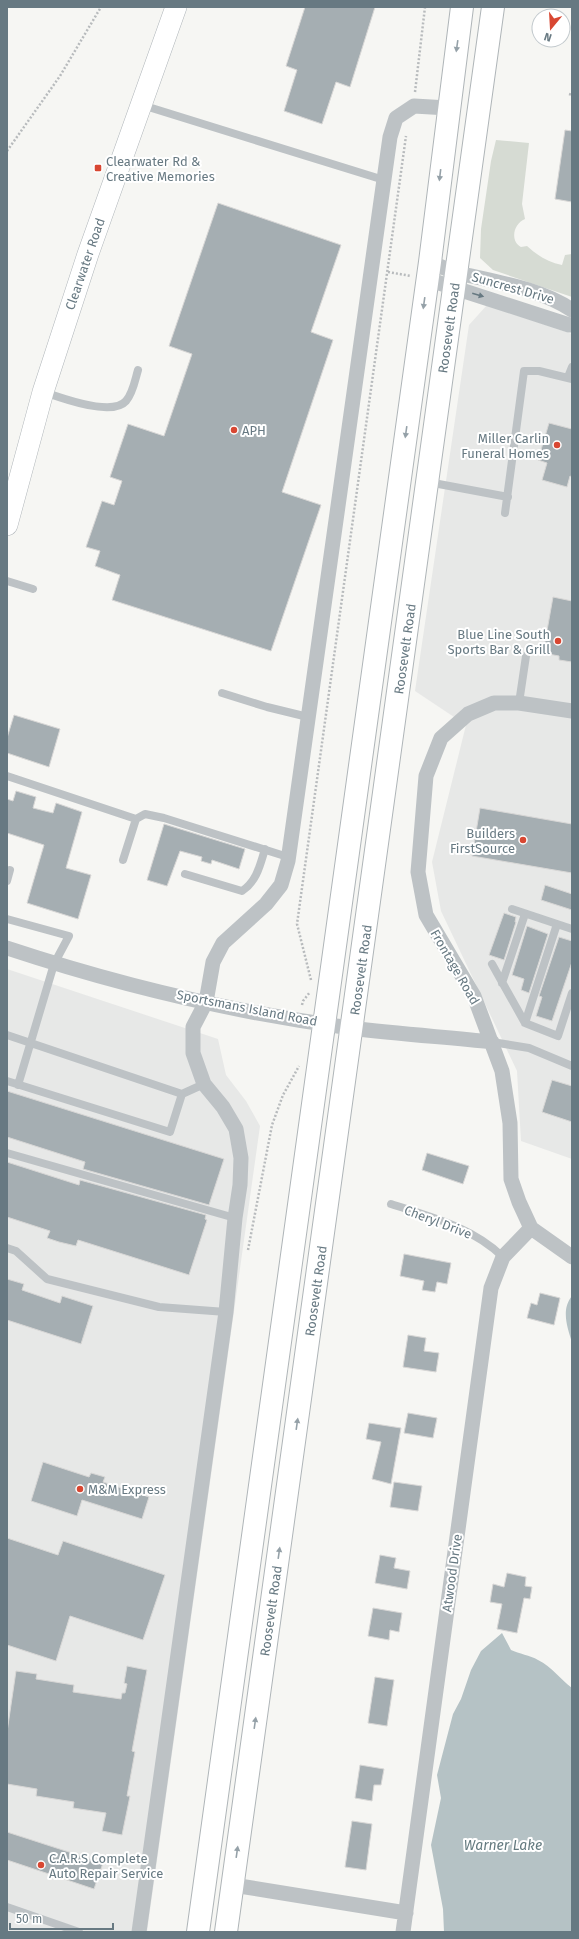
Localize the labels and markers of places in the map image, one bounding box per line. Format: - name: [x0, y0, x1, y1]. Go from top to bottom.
- place label: Clearwater Rd & Creative Memories: [106, 154, 215, 184]
- marker: Clearwater Rd & Creative Memories: [93, 163, 103, 173]
- place label: APH: [242, 423, 266, 438]
- marker: APH: [229, 425, 239, 435]
- place label: Miller Carlin Funeral Homes: [461, 431, 549, 461]
- marker: Miller Carlin Funeral Homes: [552, 440, 562, 450]
- place label: Blue Line South Sports Bar & Grill: [448, 627, 550, 657]
- marker: Blue Line South Sports Bar & Grill: [553, 636, 563, 646]
- place label: Builders FirstSource: [450, 826, 515, 856]
- marker: Builders FirstSource: [518, 835, 528, 845]
- place label: M&M Express: [88, 1482, 166, 1497]
- marker: M&M Express: [75, 1484, 85, 1494]
- place label: C.A.R.S Complete Auto Repair Service: [49, 1851, 163, 1881]
- marker: C.A.R.S Complete Auto Repair Service: [36, 1860, 46, 1870]

